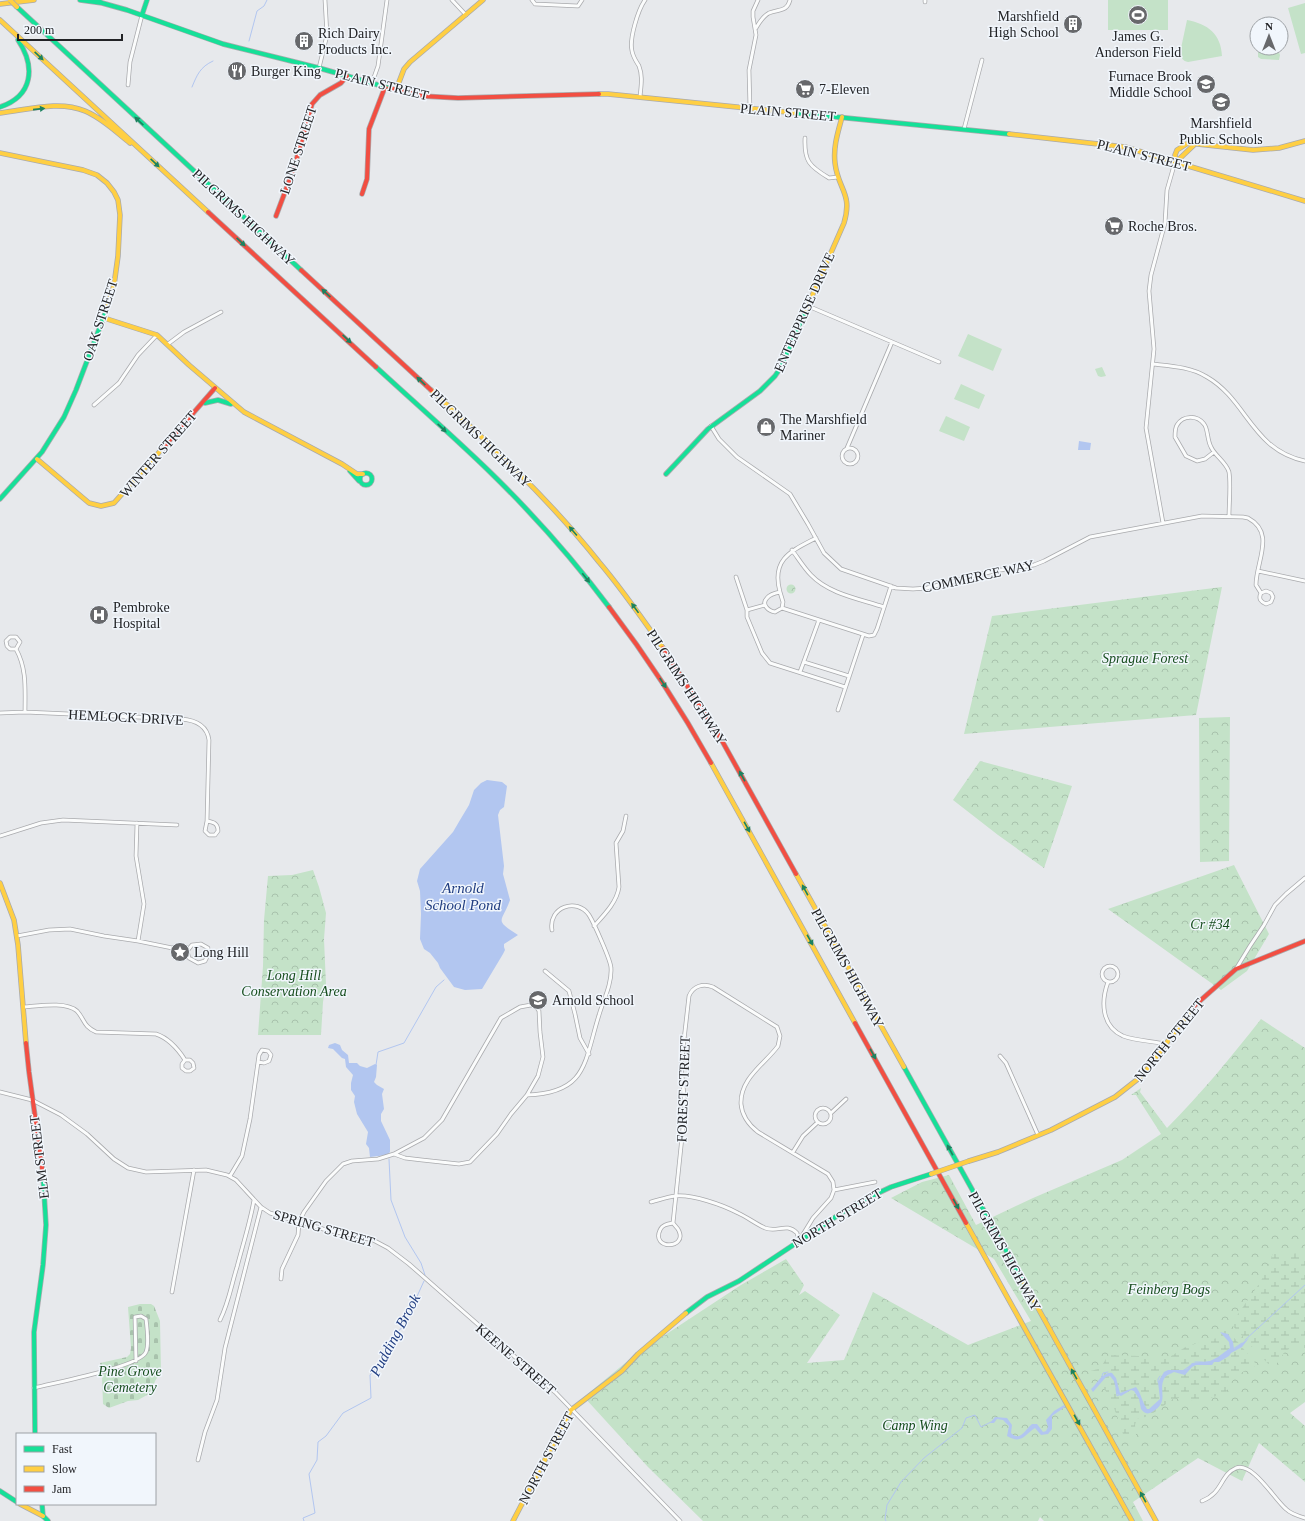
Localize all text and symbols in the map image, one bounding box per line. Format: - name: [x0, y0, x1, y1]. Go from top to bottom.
- sports icon: James G. Anderson Field: [1127, 4, 1149, 26]
- place label: Marshfield High School: [989, 9, 1059, 40]
- building icon: Marshfield High School: [1062, 13, 1084, 35]
- scale bar: [18, 16, 122, 42]
- north arrow: [1249, 16, 1289, 56]
- text: N: [1265, 20, 1273, 32]
- text: 200 m: [24, 23, 55, 37]
- place label: Rich Dairy Products Inc.: [318, 26, 392, 57]
- place label: James G. Anderson Field: [1095, 29, 1181, 60]
- building icon: Rich Dairy Products Inc.: [293, 30, 315, 52]
- one-way arrow: [34, 51, 44, 60]
- restaurant icon: Burger King: [226, 60, 248, 82]
- place label: Burger King: [251, 64, 321, 79]
- street label: PLAIN STREET: [333, 66, 431, 103]
- place label: Furnace Brook Middle School: [1108, 69, 1192, 100]
- school or university icon: Furnace Brook Middle School: [1195, 73, 1217, 95]
- supermarket icon: 7-Eleven: [794, 78, 816, 100]
- place label: 7-Eleven: [819, 82, 870, 97]
- school or university icon: Marshfield Public Schools: [1210, 91, 1232, 113]
- street label: PLAIN STREET: [739, 101, 837, 124]
- street label: LONE STREET: [277, 104, 320, 196]
- one-way arrow: [33, 105, 45, 112]
- one-way arrow: [134, 116, 144, 126]
- place label: Marshfield Public Schools: [1179, 116, 1263, 147]
- street label: PLAIN STREET: [1095, 137, 1193, 174]
- one-way arrow: [150, 158, 160, 168]
- street label: PILGRIMS HIGHWAY: [189, 166, 298, 269]
- supermarket icon: Roche Bros.: [1103, 215, 1125, 237]
- place label: Roche Bros.: [1128, 219, 1197, 234]
- one-way arrow: [236, 237, 246, 247]
- street label: ENTERPRISE DRIVE: [771, 250, 838, 374]
- street label: OAK STREET: [80, 277, 121, 363]
- one-way arrow: [321, 288, 331, 297]
- one-way arrow: [342, 335, 352, 344]
- one-way arrow: [416, 376, 426, 386]
- street label: PILGRIMS HIGHWAY: [427, 386, 534, 490]
- street label: WINTER STREET: [117, 408, 200, 500]
- place label: The Marshfield Mariner: [780, 412, 867, 443]
- shop icon: The Marshfield Mariner: [755, 416, 777, 438]
- one-way arrow: [437, 423, 447, 433]
- one-way arrow: [569, 526, 578, 537]
- street label: COMMERCE WAY: [921, 557, 1035, 596]
- one-way arrow: [582, 572, 591, 583]
- place label: Pembroke Hospital: [113, 600, 170, 631]
- one-way arrow: [631, 603, 639, 613]
- hospital icon: Pembroke Hospital: [88, 604, 110, 626]
- street label: PILGRIMS HIGHWAY: [644, 627, 729, 748]
- park label: Sprague Forest: [1102, 651, 1189, 666]
- one-way arrow: [659, 677, 667, 688]
- street label: HEMLOCK DRIVE: [68, 707, 184, 728]
- one-way arrow: [738, 770, 745, 782]
- one-way arrow: [743, 821, 750, 832]
- water label: Arnold School Pond: [425, 880, 502, 913]
- one-way arrow: [801, 884, 808, 896]
- street label: PILGRIMS HIGHWAY: [808, 906, 887, 1031]
- park label: Cr #34: [1190, 917, 1230, 932]
- one-way arrow: [806, 934, 813, 946]
- place icon: Long Hill: [169, 941, 191, 963]
- place label: Long Hill: [194, 945, 249, 960]
- park label: Long Hill Conservation Area: [241, 968, 347, 999]
- school or university icon: Arnold School: [527, 989, 549, 1011]
- place label: Arnold School: [552, 993, 634, 1008]
- street label: NORTH STREET: [1131, 996, 1208, 1085]
- street label: FOREST STREET: [674, 1035, 693, 1143]
- one-way arrow: [869, 1048, 876, 1060]
- street label: ELM STREET: [27, 1114, 52, 1200]
- one-way arrow: [946, 1144, 953, 1156]
- street label: NORTH STREET: [790, 1185, 885, 1251]
- street label: PILGRIMS HIGHWAY: [965, 1189, 1044, 1314]
- one-way arrow: [953, 1198, 960, 1210]
- street label: SPRING STREET: [272, 1207, 377, 1250]
- park label: Feinberg Bogs: [1127, 1282, 1211, 1297]
- water label: Pudding Brook: [366, 1291, 424, 1380]
- street label: KEENE STREET: [473, 1321, 559, 1398]
- park label: Pine Grove Cemetery: [97, 1364, 162, 1395]
- one-way arrow: [1070, 1368, 1077, 1380]
- street label: NORTH STREET: [516, 1409, 577, 1507]
- one-way arrow: [1073, 1415, 1080, 1426]
- park label: Camp Wing: [882, 1418, 948, 1433]
- legend: [16, 1433, 156, 1505]
- text: Fast: [52, 1442, 73, 1456]
- text: Slow: [52, 1462, 77, 1476]
- text: Jam: [52, 1482, 72, 1496]
- one-way arrow: [1139, 1492, 1146, 1503]

